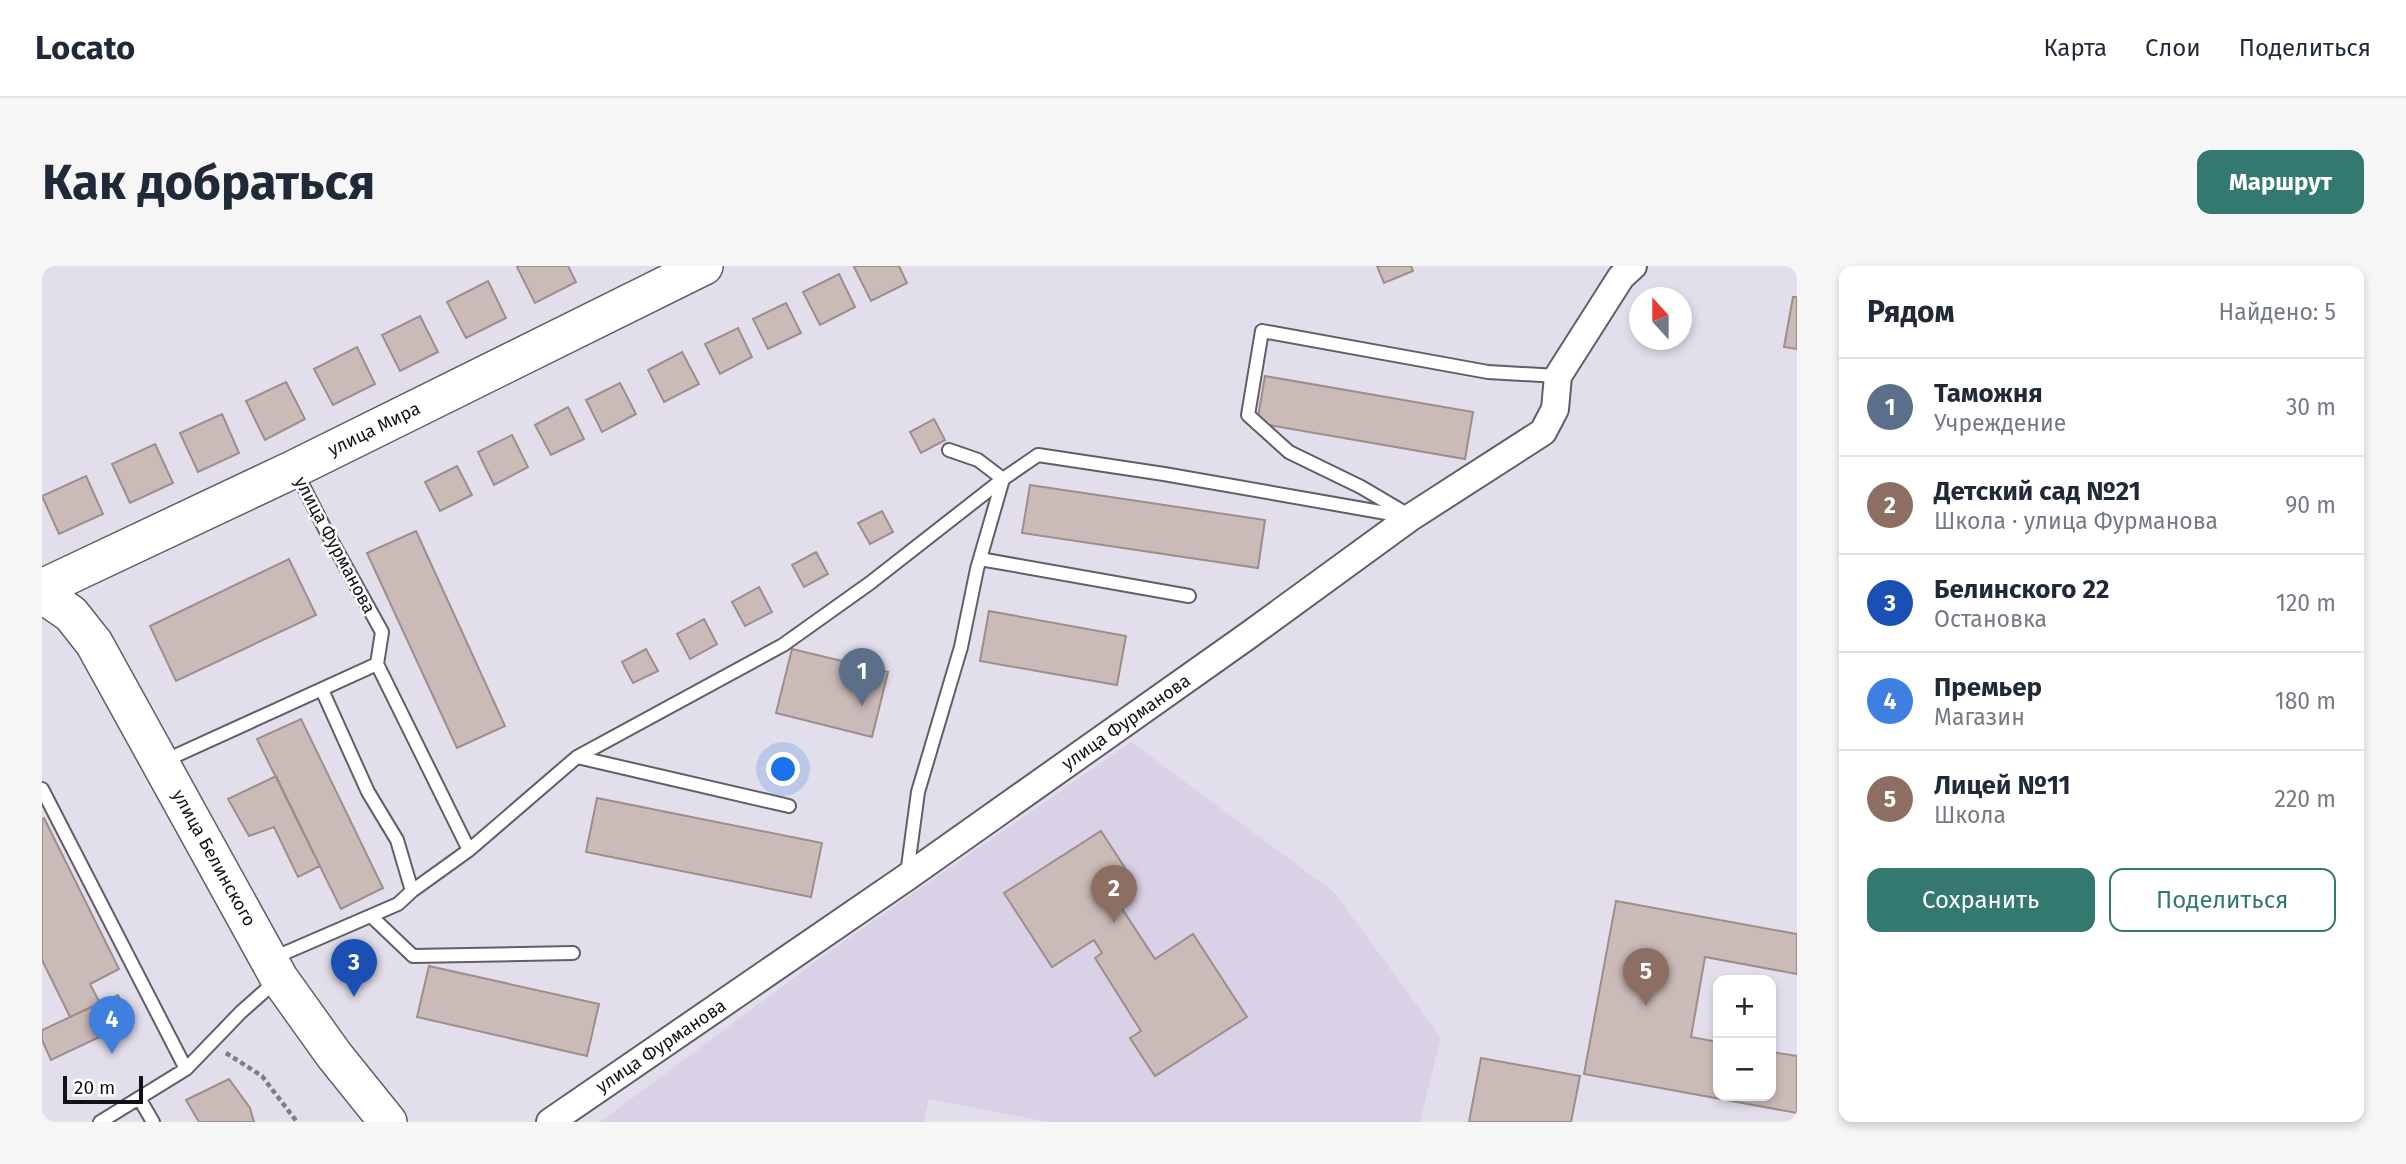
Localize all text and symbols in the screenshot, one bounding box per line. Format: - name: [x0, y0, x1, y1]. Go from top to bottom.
- text: Locato: [35, 28, 135, 68]
- text: Карта: [2043, 34, 2107, 62]
- text: Слои: [2145, 34, 2201, 62]
- text: Поделиться: [2239, 34, 2371, 62]
- button: Маршрут: [2197, 150, 2364, 214]
- text: Как добраться: [42, 153, 375, 212]
- north arrow: [1629, 287, 1692, 350]
- text: Рядом: [1867, 294, 1955, 330]
- text: Найдено: 5: [2219, 298, 2336, 326]
- text: Таможня: [1934, 378, 2043, 409]
- text: 1: [1885, 393, 1895, 421]
- text: 30 m: [2286, 393, 2336, 421]
- street label: улица Мира: [324, 397, 424, 461]
- text: Учреждение: [1934, 409, 2066, 437]
- street label: улица Фурманова: [290, 473, 380, 617]
- text: Детский сад №21: [1934, 476, 2141, 507]
- text: 2: [1884, 491, 1896, 519]
- text: 90 m: [2285, 491, 2336, 519]
- text: Школа · улица Фурманова: [1934, 507, 2218, 535]
- text: Белинского 22: [1934, 574, 2109, 605]
- text: 3: [1884, 589, 1896, 617]
- text: 120 m: [2276, 589, 2336, 617]
- text: Остановка: [1934, 605, 2047, 633]
- pin: 1: [839, 648, 885, 706]
- street label: улица Фурманова: [1057, 669, 1195, 775]
- text: Премьер: [1934, 672, 2042, 703]
- text: 4: [1884, 687, 1897, 715]
- text: 180 m: [2275, 687, 2336, 715]
- text: Магазин: [1934, 703, 2025, 731]
- your location: [766, 752, 800, 786]
- text: Лицей №11: [1934, 770, 2071, 801]
- text: 5: [1884, 785, 1896, 813]
- text: 220 m: [2275, 785, 2336, 813]
- street label: улица Белинского: [167, 786, 261, 930]
- text: Школа: [1934, 801, 2006, 829]
- pin: 2: [1091, 865, 1137, 923]
- button: Сохранить: [1867, 868, 2095, 932]
- button: Поделиться: [2109, 868, 2336, 932]
- pin: 3: [331, 939, 377, 997]
- pin: 5: [1623, 948, 1669, 1006]
- map controls: [1713, 975, 1776, 1101]
- button: +: [1713, 975, 1776, 1038]
- street label: улица Фурманова: [592, 994, 730, 1098]
- pin: 4: [89, 996, 135, 1054]
- button: −: [1713, 1038, 1776, 1101]
- scale bar: [63, 1073, 144, 1105]
- text: 20 m: [74, 1076, 115, 1099]

